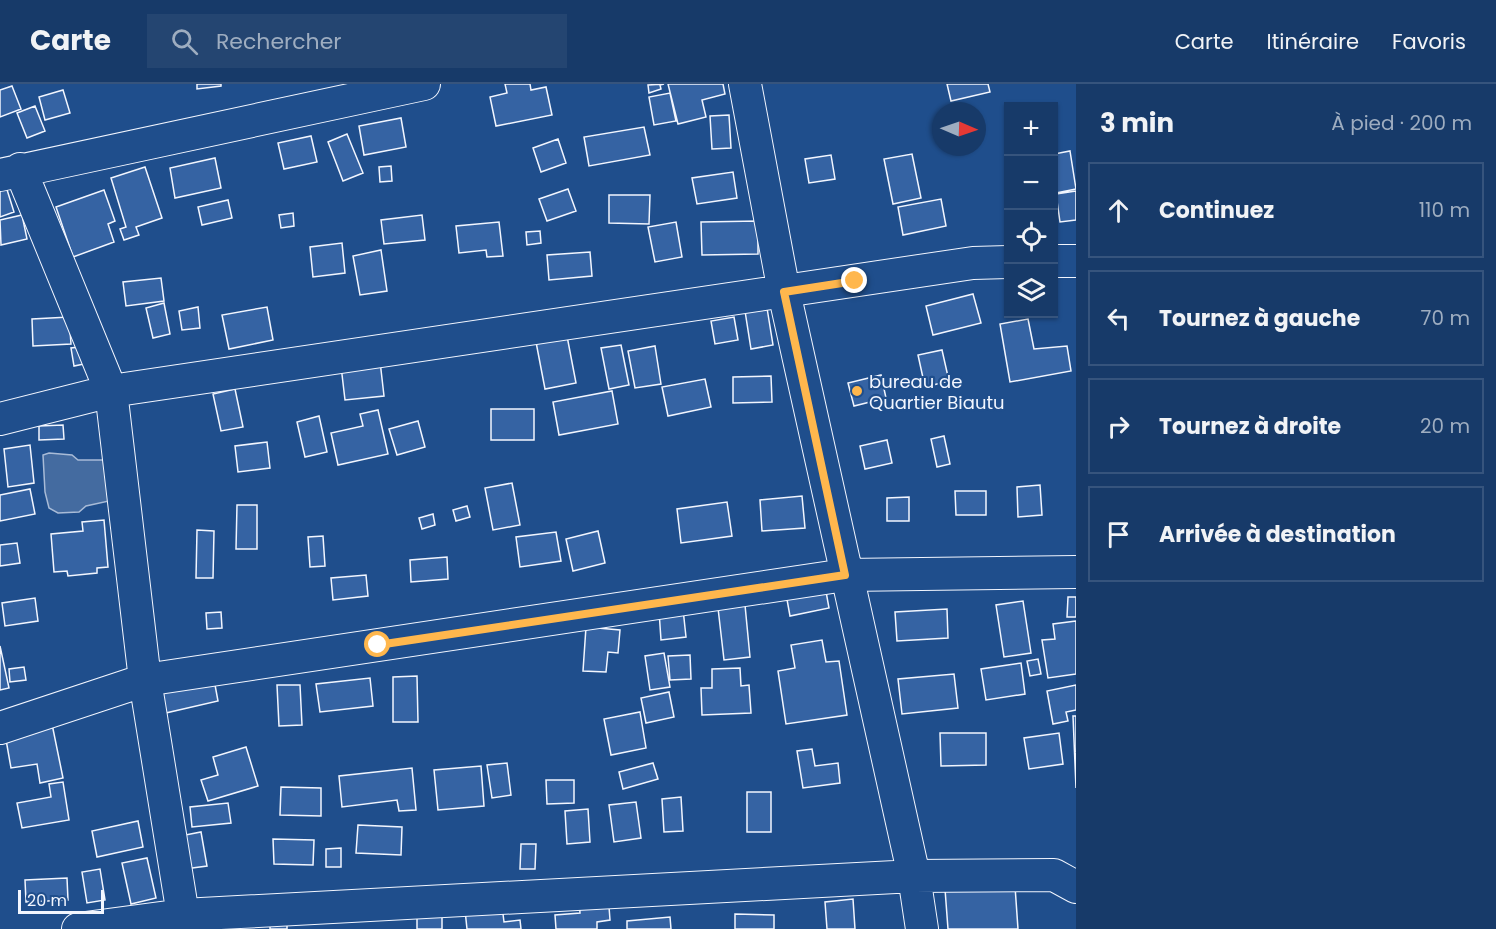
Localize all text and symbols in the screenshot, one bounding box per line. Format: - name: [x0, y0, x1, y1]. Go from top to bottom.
- search box: [147, 14, 567, 68]
- text: Carte: [30, 21, 111, 60]
- icon: search: [168, 25, 201, 58]
- text: Rechercher: [216, 26, 342, 57]
- text: Carte: [1175, 27, 1234, 56]
- text: Itinéraire: [1267, 27, 1359, 56]
- text: Favoris: [1392, 27, 1466, 56]
- north arrow: [932, 102, 986, 156]
- map controls: [1004, 102, 1058, 318]
- button: +: [1004, 102, 1058, 156]
- text: 3 min: [1100, 105, 1174, 141]
- text: À pied · 200 m: [1331, 109, 1472, 137]
- button: −: [1004, 156, 1058, 210]
- icon: ahead: [1102, 194, 1135, 227]
- text: Continuez: [1159, 195, 1274, 226]
- text: 110 m: [1419, 196, 1470, 224]
- button: locate: [1004, 210, 1058, 264]
- button: layers: [1004, 264, 1058, 318]
- route end: [841, 267, 867, 293]
- icon: left: [1102, 302, 1135, 335]
- text: Tournez à gauche: [1159, 303, 1360, 334]
- text: 70 m: [1421, 304, 1470, 332]
- place label: bureau de Quartier Biautu: [869, 369, 1004, 415]
- marker: bureau de Quartier Biautu: [850, 384, 864, 398]
- icon: right: [1102, 410, 1135, 443]
- text: Tournez à droite: [1159, 411, 1341, 442]
- text: 20 m: [1420, 412, 1470, 440]
- icon: arrive: [1102, 518, 1135, 551]
- text: Arrivée à destination: [1159, 519, 1396, 550]
- route start: [364, 631, 390, 657]
- scale bar: [18, 887, 104, 914]
- text: 20 m: [27, 889, 67, 912]

